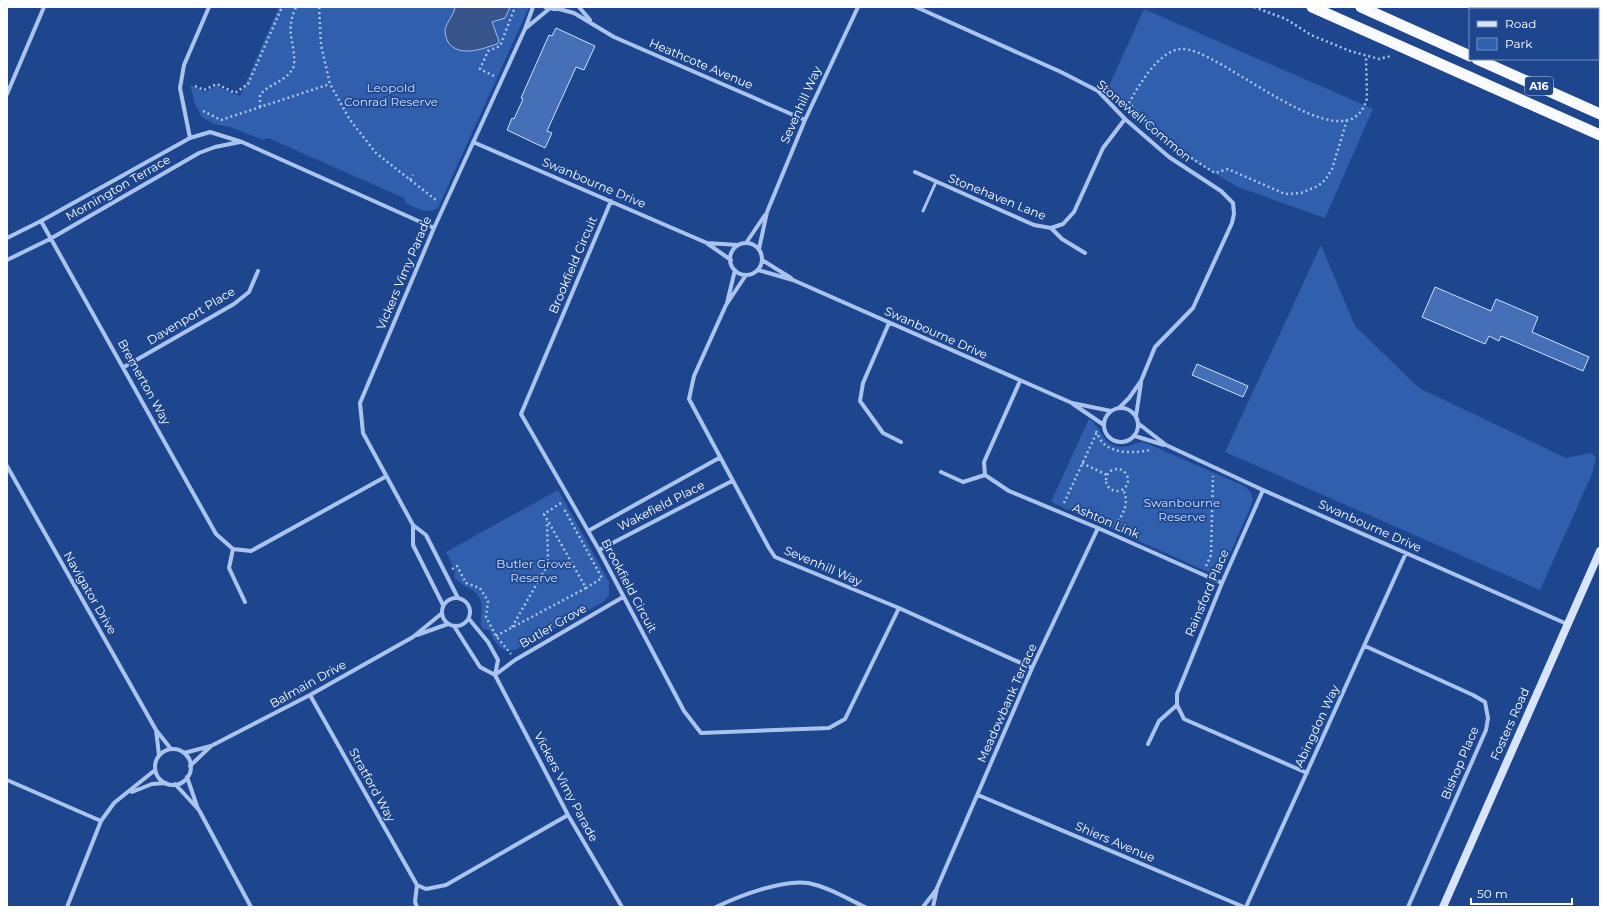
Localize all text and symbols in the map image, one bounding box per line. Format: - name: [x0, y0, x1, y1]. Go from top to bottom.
- legend: [1469, 8, 1599, 60]
- text: Road: [1505, 16, 1536, 31]
- street label: Heathcote Avenue: [647, 35, 755, 92]
- text: Park: [1505, 36, 1533, 51]
- street label: Sevenhill Way: [777, 63, 825, 146]
- street label: Stonewell Common: [1094, 77, 1195, 165]
- road number: A16: [1525, 77, 1553, 95]
- park label: Leopold Conrad Reserve: [344, 80, 438, 109]
- street label: Mornington Terrace: [63, 151, 173, 224]
- street label: Swanbourne Drive: [540, 154, 648, 211]
- street label: Stonehaven Lane: [946, 170, 1048, 223]
- street label: Vickers Vimy Parade: [373, 214, 434, 332]
- street label: Brookfield Circuit: [545, 214, 600, 316]
- street label: Davenport Place: [144, 283, 237, 348]
- street label: Swanbourne Drive: [882, 303, 990, 362]
- street label: Bremerton Way: [115, 336, 174, 428]
- street label: Wakefield Place: [615, 477, 707, 534]
- park label: Swanbourne Reserve: [1144, 495, 1220, 524]
- street label: Swanbourne Drive: [1316, 496, 1424, 555]
- street label: Ashton Link: [1070, 500, 1143, 542]
- street label: Brookfield Circuit: [598, 536, 661, 635]
- street label: Sevenhill Way: [782, 542, 865, 589]
- street label: Rainsford Place: [1181, 547, 1232, 639]
- street label: Navigator Drive: [61, 549, 120, 637]
- park label: Butler Grove Reserve: [496, 556, 572, 585]
- street label: Butler Grove: [516, 600, 589, 651]
- street label: Meadowbank Terrace: [974, 641, 1040, 765]
- street label: Balmain Drive: [267, 656, 349, 711]
- street label: Abingdon Way: [1291, 682, 1342, 769]
- street label: Fosters Road: [1487, 685, 1532, 762]
- street label: Bishop Place: [1437, 724, 1482, 802]
- street label: Vickers Vimy Parade: [531, 729, 602, 844]
- street label: Stratford Way: [346, 745, 399, 825]
- street label: Shiers Avenue: [1073, 818, 1157, 865]
- scale bar: [1471, 880, 1572, 906]
- text: 50 m: [1477, 886, 1508, 901]

